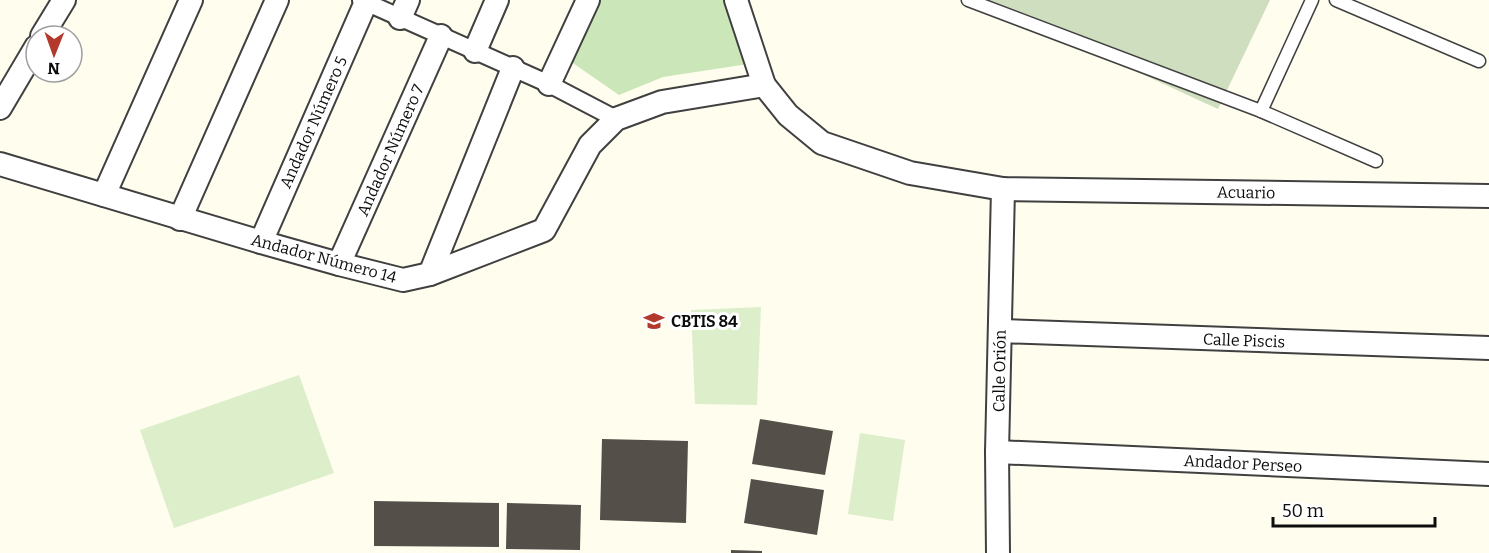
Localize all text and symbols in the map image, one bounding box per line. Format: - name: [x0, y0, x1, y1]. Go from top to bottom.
- north arrow: [24, 24, 84, 84]
- street label: Andador Número 5: [276, 53, 351, 191]
- text: N: [47, 59, 60, 78]
- street label: Andador Número 7: [353, 82, 428, 219]
- street label: Acuario: [1217, 182, 1275, 203]
- street label: Andador Número 14: [249, 230, 399, 287]
- school or university icon: CBTIS 84: [642, 309, 666, 333]
- place label: CBTIS 84: [671, 312, 738, 331]
- street label: Calle Orión: [989, 330, 1010, 412]
- street label: Calle Piscis: [1203, 330, 1285, 351]
- street label: Andador Perseo: [1183, 451, 1303, 476]
- scale bar: [1273, 490, 1435, 528]
- text: 50 m: [1282, 500, 1324, 522]

